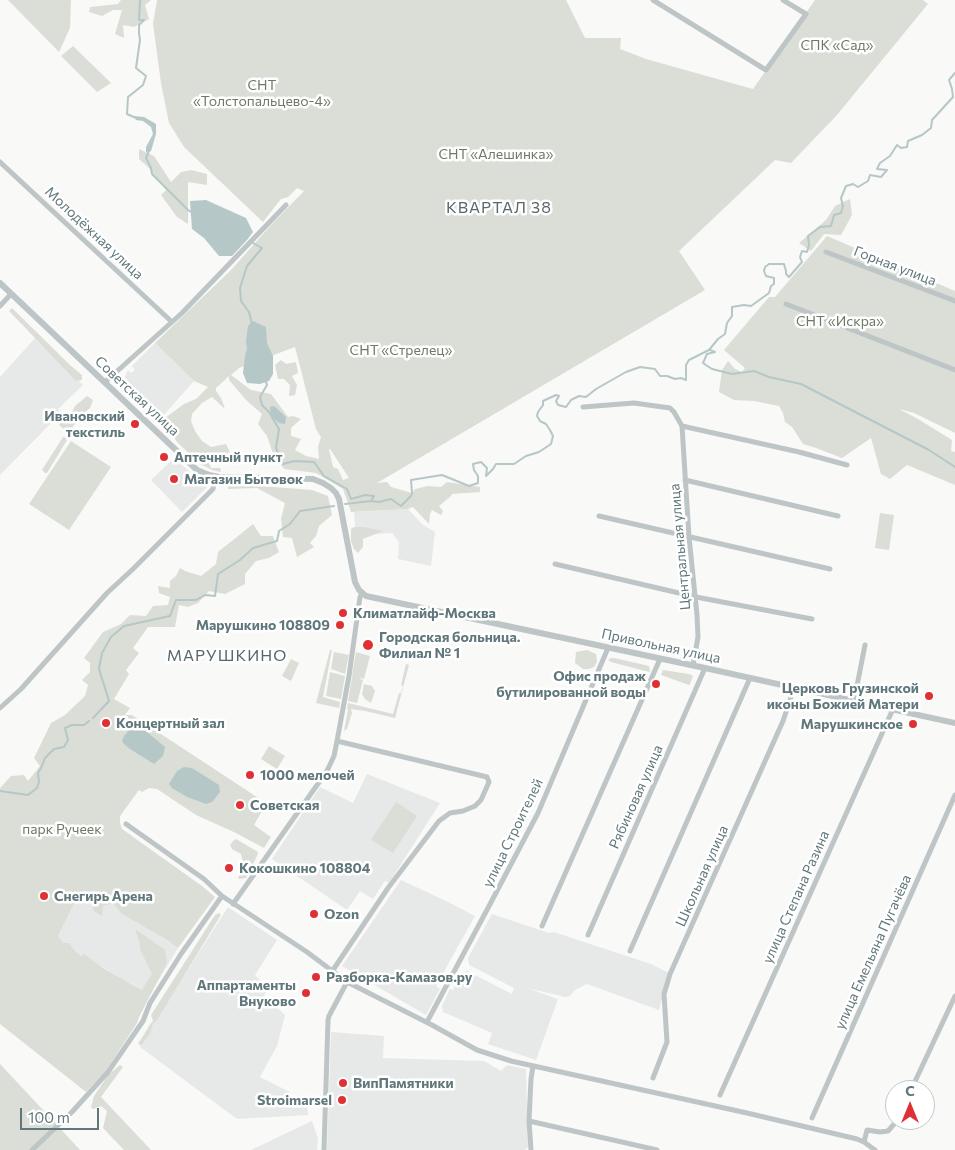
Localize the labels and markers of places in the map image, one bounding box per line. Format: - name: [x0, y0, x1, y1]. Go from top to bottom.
- place label: Ивановский текстиль: [44, 408, 125, 441]
- marker: Ивановский текстиль: [129, 418, 141, 430]
- place label: Аптечный пункт: [174, 449, 283, 465]
- marker: Аптечный пункт: [158, 451, 170, 463]
- place label: Магазин Бытовок: [184, 471, 303, 487]
- marker: Магазин Бытовок: [168, 473, 180, 485]
- place label: Климатлайф-Москва: [353, 605, 496, 621]
- marker: Климатлайф-Москва: [337, 607, 349, 619]
- place label: Марушкино 108809: [196, 617, 330, 633]
- marker: Марушкино 108809: [334, 619, 346, 631]
- place label: Городская больница. Филиал № 1: [379, 629, 520, 662]
- marker: Городская больница. Филиал № 1: [361, 638, 375, 652]
- place label: Офис продаж бутилированной воды: [496, 668, 646, 700]
- marker: Офис продаж бутилированной воды: [650, 678, 662, 690]
- place label: Церковь Грузинской иконы Божией Матери: [767, 680, 919, 712]
- marker: Церковь Грузинской иконы Божией Матери: [923, 690, 935, 702]
- place label: Концертный зал: [116, 715, 225, 731]
- place label: Марушкинское: [800, 716, 903, 732]
- marker: Концертный зал: [100, 717, 112, 729]
- marker: Марушкинское: [907, 718, 919, 730]
- place label: 1000 мелочей: [260, 767, 355, 783]
- marker: 1000 мелочей: [244, 769, 256, 781]
- place label: Советская: [250, 797, 319, 813]
- marker: Советская: [234, 799, 246, 811]
- place label: Кокошкино 108804: [239, 860, 370, 876]
- marker: Кокошкино 108804: [223, 862, 235, 874]
- place label: Снегирь Арена: [54, 888, 153, 904]
- marker: Снегирь Арена: [38, 890, 50, 902]
- place label: Ozon: [324, 906, 359, 922]
- marker: Ozon: [308, 908, 320, 920]
- place label: Разборка-Камазов.ру: [326, 969, 473, 985]
- marker: Разборка-Камазов.ру: [310, 971, 322, 983]
- place label: Аппартаменты Внуково: [197, 977, 296, 1010]
- marker: Аппартаменты Внуково: [300, 987, 312, 999]
- place label: ВипПамятники: [353, 1075, 454, 1091]
- marker: ВипПамятники: [337, 1077, 349, 1089]
- place label: Stroimarsel: [257, 1092, 332, 1108]
- marker: Stroimarsel: [336, 1094, 348, 1106]

